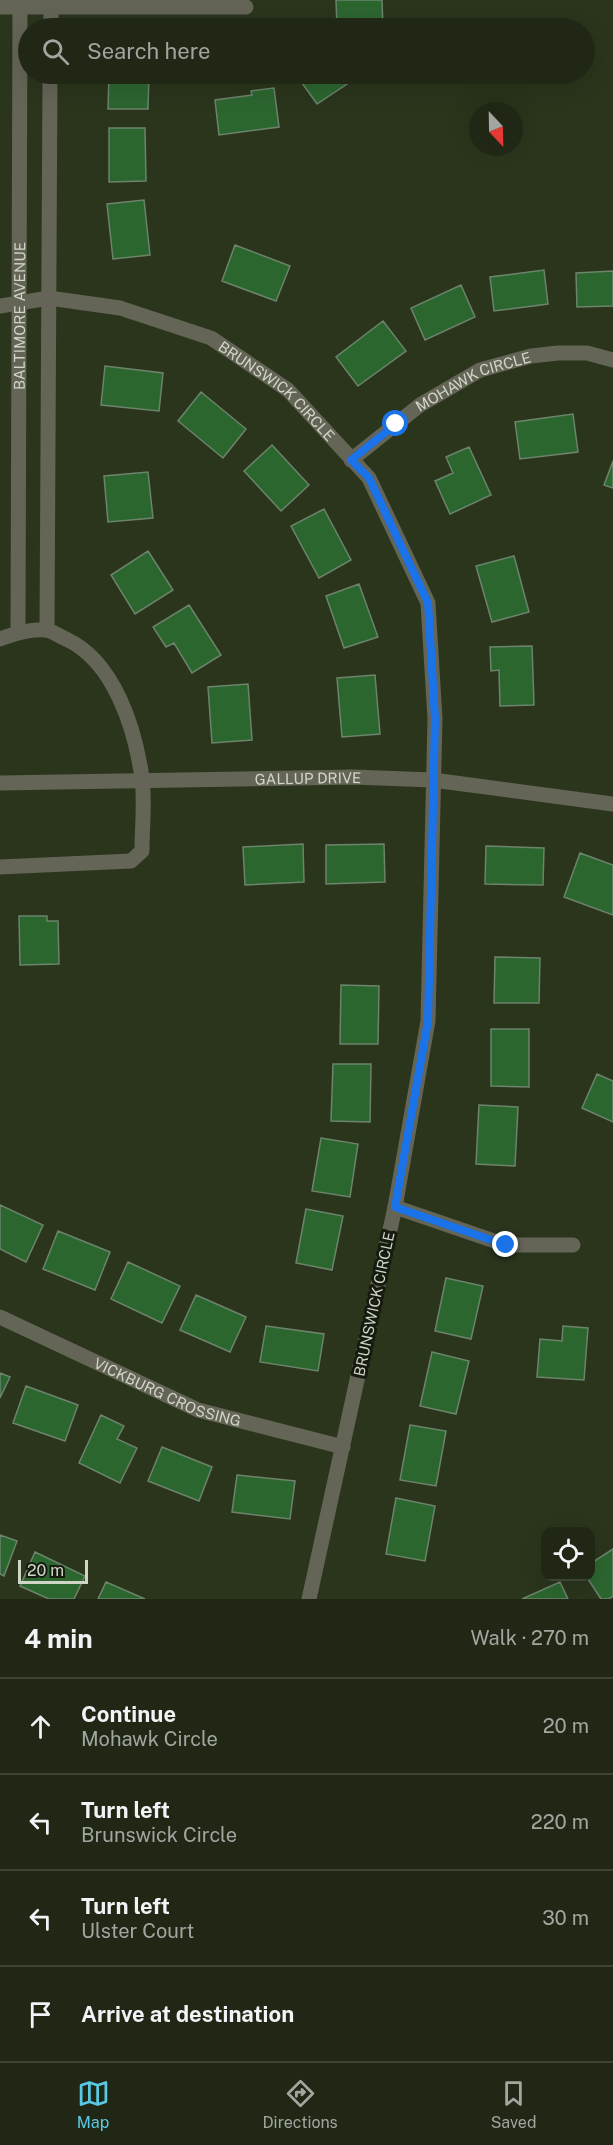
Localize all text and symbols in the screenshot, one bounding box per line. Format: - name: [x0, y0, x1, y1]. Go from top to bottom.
- search box: [18, 18, 595, 84]
- icon: search: [39, 35, 72, 68]
- text: Search here: [87, 38, 211, 64]
- north arrow: [469, 102, 523, 156]
- street label: BALTIMORE AVENUE: [10, 242, 28, 390]
- street label: BRUNSWICK CIRCLE: [216, 337, 339, 444]
- street label: MOHAWK CIRCLE: [412, 348, 533, 414]
- route start: [382, 410, 408, 436]
- street label: GALLUP DRIVE: [254, 768, 362, 787]
- street label: BRUNSWICK CIRCLE: [350, 1230, 398, 1378]
- route end: [492, 1231, 518, 1257]
- street label: VICKBURG CROSSING: [91, 1354, 243, 1429]
- map controls: [541, 1527, 595, 1581]
- button: locate: [541, 1527, 595, 1581]
- scale bar: [18, 1557, 88, 1584]
- text: 20 m: [27, 1561, 64, 1580]
- text: 4 min: [24, 1623, 93, 1654]
- text: Walk · 270 m: [470, 1626, 589, 1650]
- text: Continue: [81, 1701, 176, 1727]
- icon: ahead: [24, 1710, 57, 1743]
- text: 20 m: [543, 1714, 589, 1738]
- text: Mohawk Circle: [81, 1727, 218, 1751]
- text: Turn left: [81, 1797, 170, 1823]
- icon: left: [24, 1806, 57, 1839]
- text: 220 m: [531, 1810, 589, 1834]
- text: Brunswick Circle: [81, 1823, 237, 1847]
- text: Turn left: [81, 1893, 170, 1919]
- icon: left: [24, 1902, 57, 1935]
- text: 30 m: [542, 1906, 589, 1930]
- text: Ulster Court: [81, 1919, 194, 1943]
- icon: arrive: [24, 1998, 57, 2031]
- text: Arrive at destination: [81, 2001, 294, 2027]
- tab: Map: [77, 2077, 110, 2132]
- tab: Directions: [263, 2077, 338, 2132]
- tab: Saved: [491, 2077, 536, 2132]

